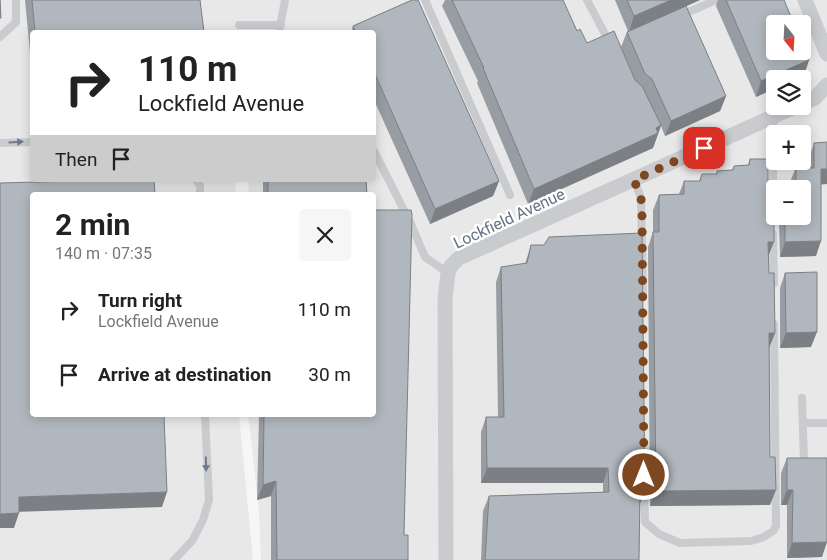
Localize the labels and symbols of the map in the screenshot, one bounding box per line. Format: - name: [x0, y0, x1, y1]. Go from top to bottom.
- north arrow: [766, 15, 811, 60]
- pin: [683, 127, 725, 169]
- one-way arrow: [9, 138, 25, 146]
- street label: Lockfield Avenue: [450, 184, 568, 253]
- position arrow: [617, 448, 669, 500]
- one-way arrow: [203, 456, 211, 472]

